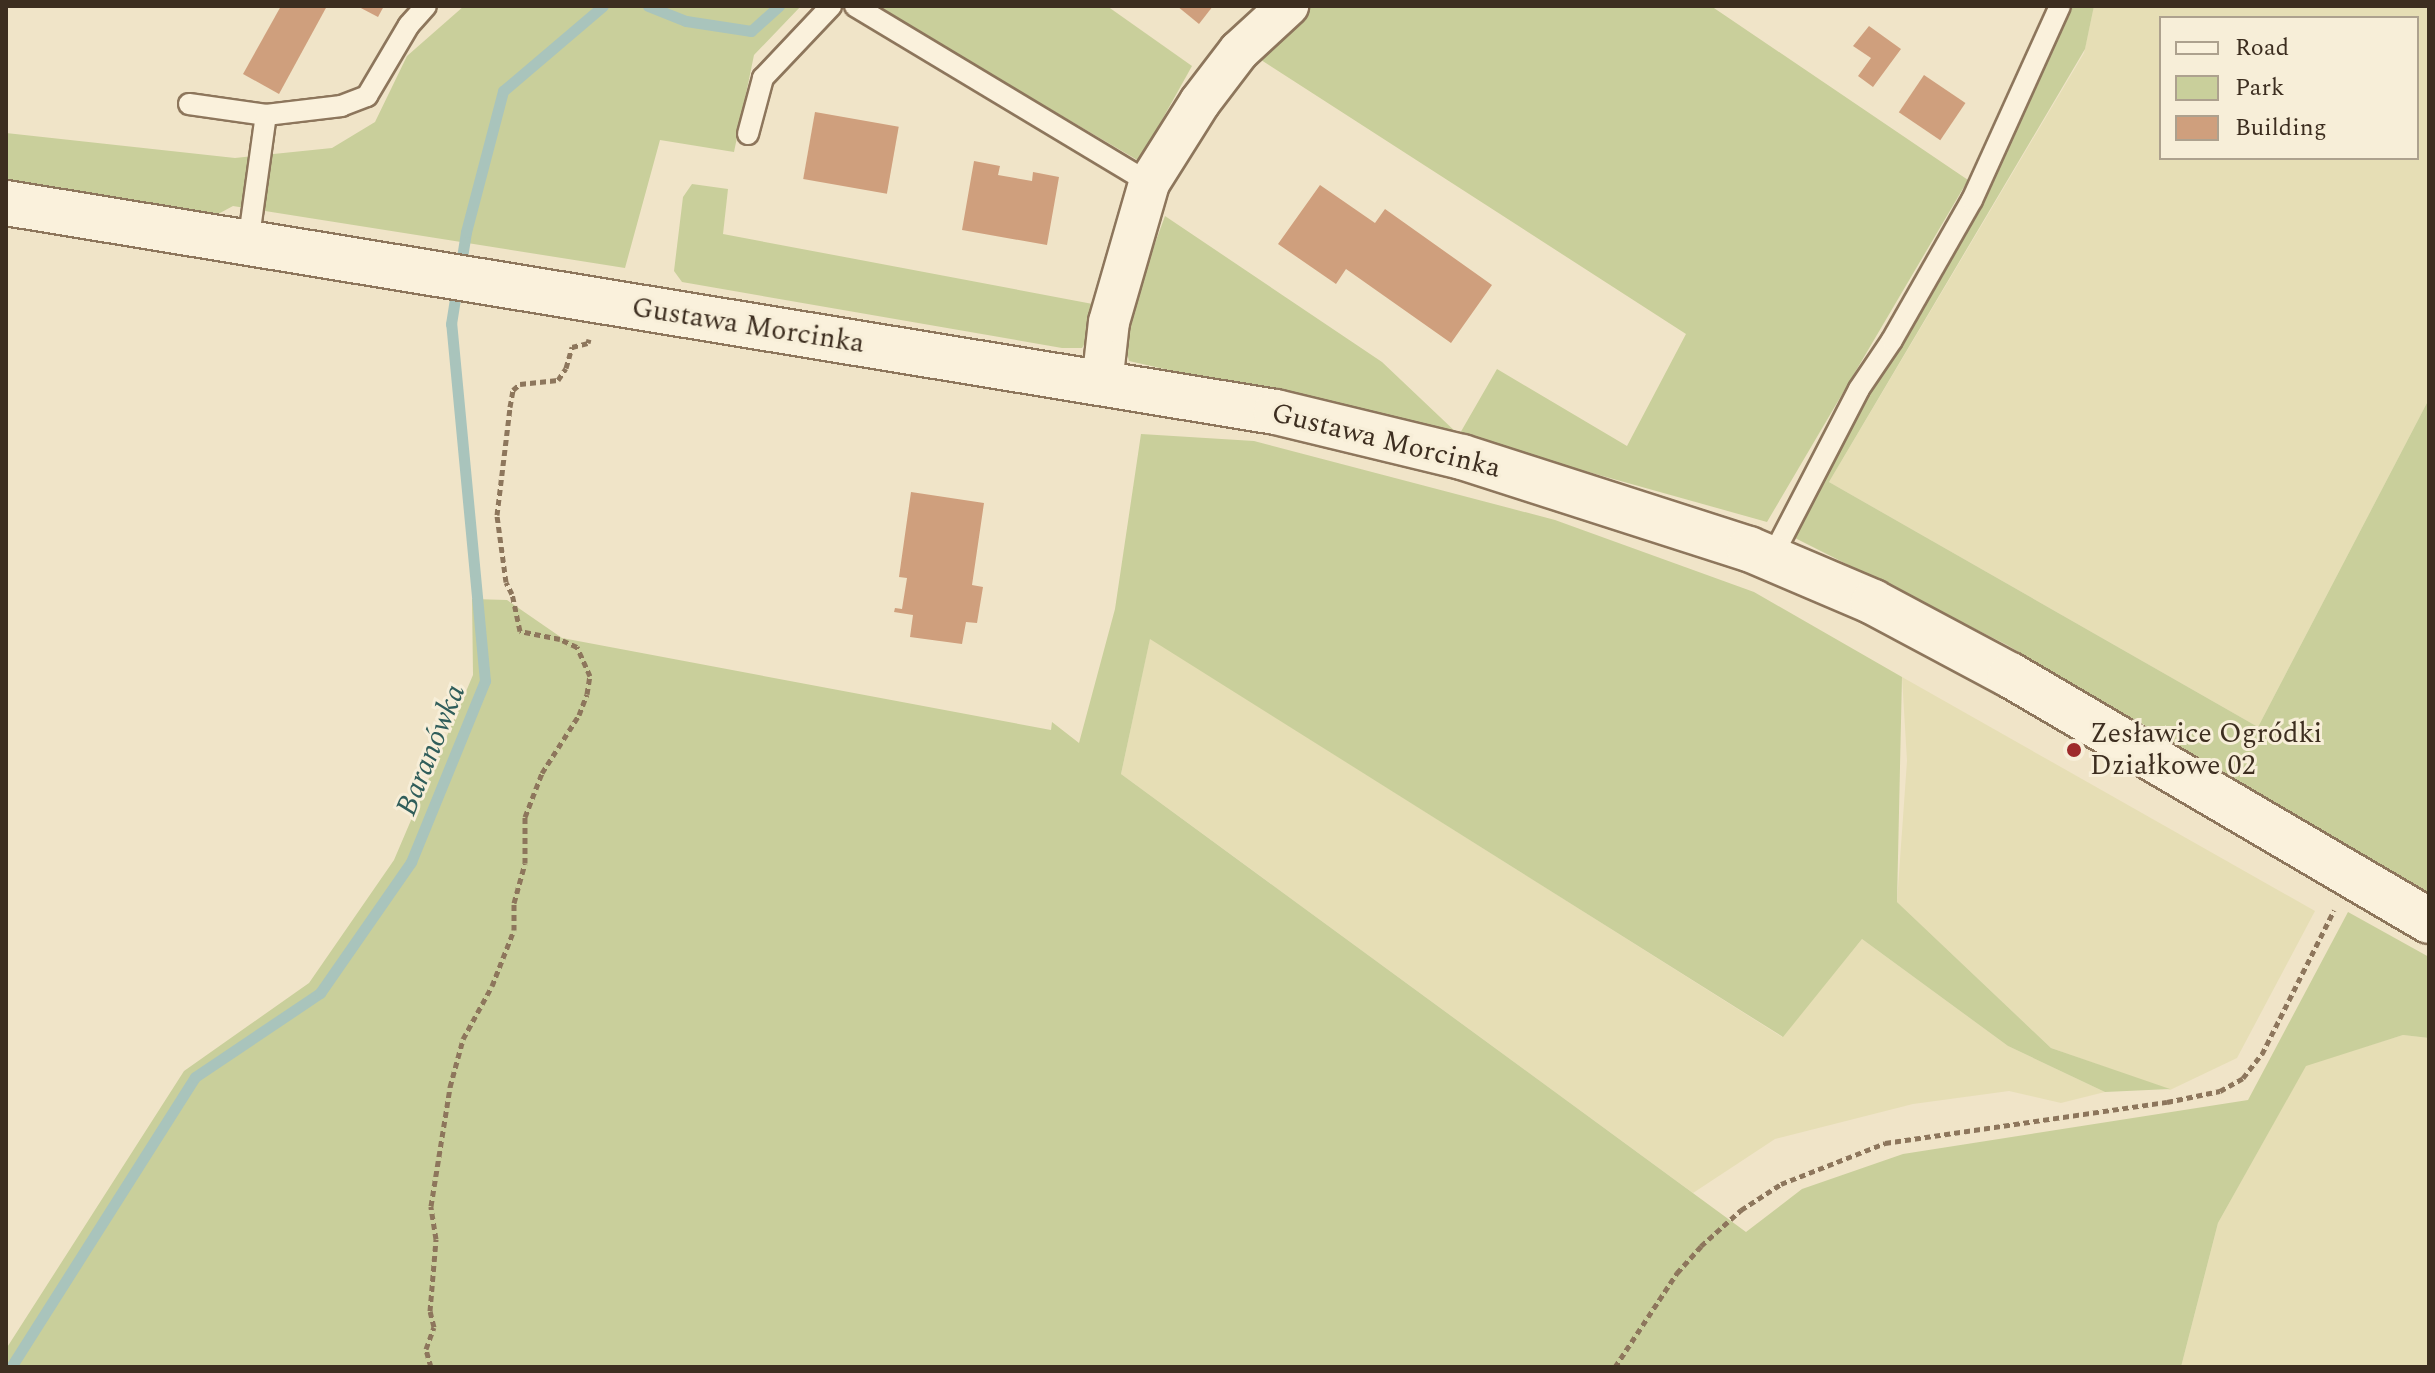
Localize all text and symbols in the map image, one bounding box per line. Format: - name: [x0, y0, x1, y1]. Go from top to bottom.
- legend: [2159, 16, 2419, 160]
- text: Road: [2235, 30, 2289, 66]
- text: Park: [2235, 70, 2285, 106]
- text: Building: [2235, 110, 2327, 146]
- street label: Gustawa Morcinka: [629, 291, 867, 361]
- street label: Gustawa Morcinka: [1268, 396, 1504, 486]
- water label: Baranówka: [388, 679, 474, 821]
- place label: Zesławice Ogródki Działkowe 02: [2090, 717, 2322, 783]
- marker: Zesławice Ogródki Działkowe 02: [2065, 741, 2083, 759]

